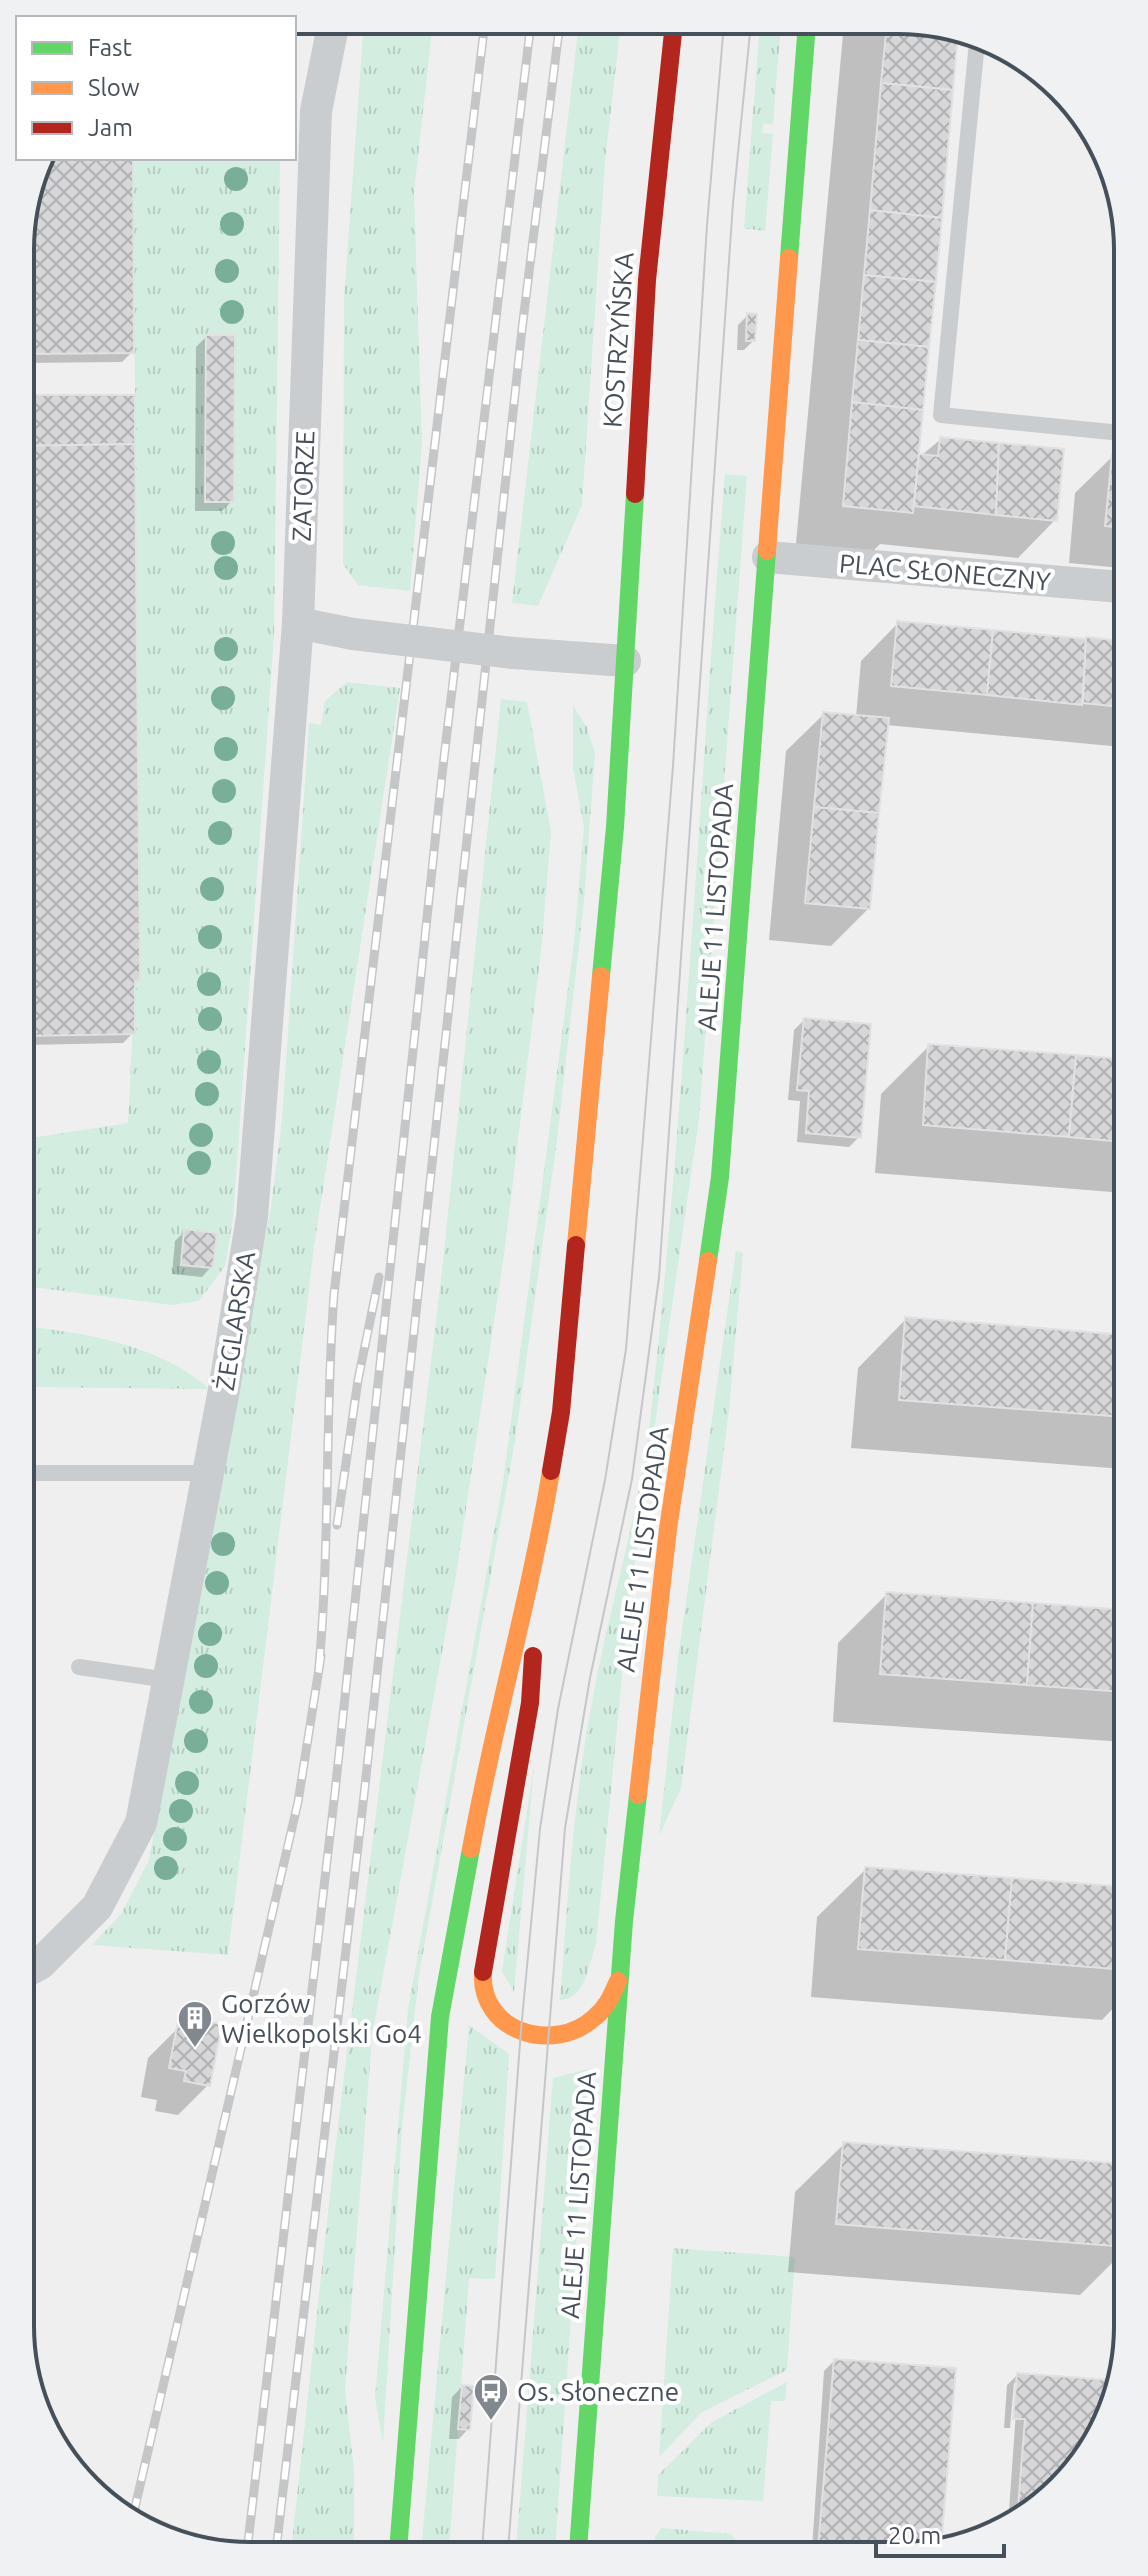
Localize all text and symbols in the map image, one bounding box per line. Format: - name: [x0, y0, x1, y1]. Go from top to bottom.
- legend: [16, 16, 296, 160]
- text: Fast: [88, 34, 132, 61]
- text: Slow: [88, 74, 140, 101]
- text: Jam: [88, 114, 133, 141]
- street label: KOSTRZYŃSKA: [596, 251, 639, 429]
- street label: ZATORZE: [287, 430, 319, 542]
- street label: PLAC SŁONECZNY: [838, 548, 1052, 596]
- street label: ALEJE 11 LISTOPADA: [692, 782, 738, 1032]
- street label: ŻEGLARSKA: [210, 1249, 260, 1393]
- street label: ALEJE 11 LISTOPADA: [610, 1424, 674, 1674]
- place label: Gorzów Wielkopolski Go4: [221, 1989, 422, 2048]
- building icon: Gorzów Wielkopolski Go4: [176, 1999, 214, 2049]
- street label: ALEJE 11 LISTOPADA: [555, 2070, 601, 2320]
- bus stop icon: Os. Słoneczne: [472, 2372, 510, 2422]
- place label: Os. Słoneczne: [517, 2377, 679, 2406]
- scale bar: [876, 2508, 1004, 2558]
- text: 20 m: [888, 2522, 941, 2549]

